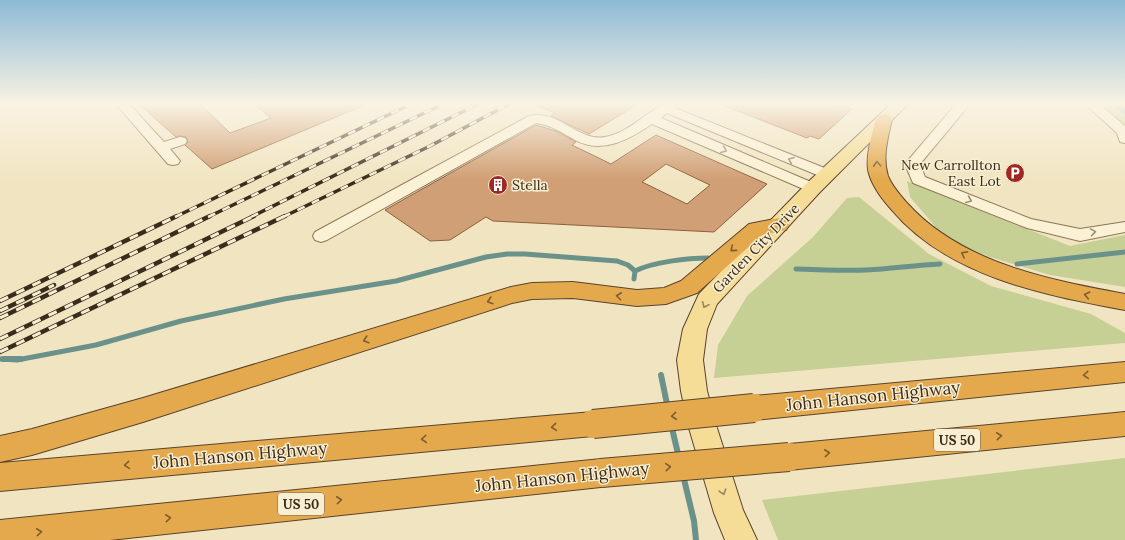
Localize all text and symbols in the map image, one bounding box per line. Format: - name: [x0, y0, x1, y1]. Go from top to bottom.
- one-way arrow: [720, 145, 728, 153]
- one-way arrow: [787, 156, 794, 164]
- place label: New Carrollton East Lot: [901, 156, 1002, 190]
- one-way arrow: [873, 161, 882, 167]
- parking icon: New Carrollton East Lot: [1004, 162, 1026, 184]
- building icon: Stella: [487, 174, 509, 196]
- place label: Stella: [512, 176, 548, 194]
- one-way arrow: [966, 196, 973, 204]
- street label: Garden City Drive: [709, 199, 804, 297]
- one-way arrow: [1090, 229, 1096, 237]
- one-way arrow: [730, 245, 738, 252]
- one-way arrow: [961, 251, 968, 259]
- one-way arrow: [616, 291, 622, 300]
- one-way arrow: [1083, 292, 1090, 300]
- one-way arrow: [487, 296, 494, 304]
- one-way arrow: [702, 301, 710, 308]
- one-way arrow: [363, 335, 370, 344]
- one-way arrow: [1083, 371, 1089, 380]
- street label: John Hanson Highway: [784, 376, 961, 416]
- one-way arrow: [671, 411, 677, 420]
- one-way arrow: [551, 423, 557, 432]
- road number: US 50: [934, 429, 980, 451]
- one-way arrow: [996, 432, 1002, 441]
- one-way arrow: [421, 434, 427, 443]
- street label: John Hanson Highway: [151, 436, 328, 474]
- one-way arrow: [824, 449, 830, 458]
- street label: John Hanson Highway: [473, 457, 650, 497]
- one-way arrow: [124, 461, 131, 470]
- one-way arrow: [665, 462, 671, 471]
- one-way arrow: [718, 489, 727, 496]
- road number: US 50: [278, 493, 324, 515]
- one-way arrow: [336, 496, 342, 505]
- one-way arrow: [165, 514, 171, 523]
- one-way arrow: [36, 527, 42, 536]

